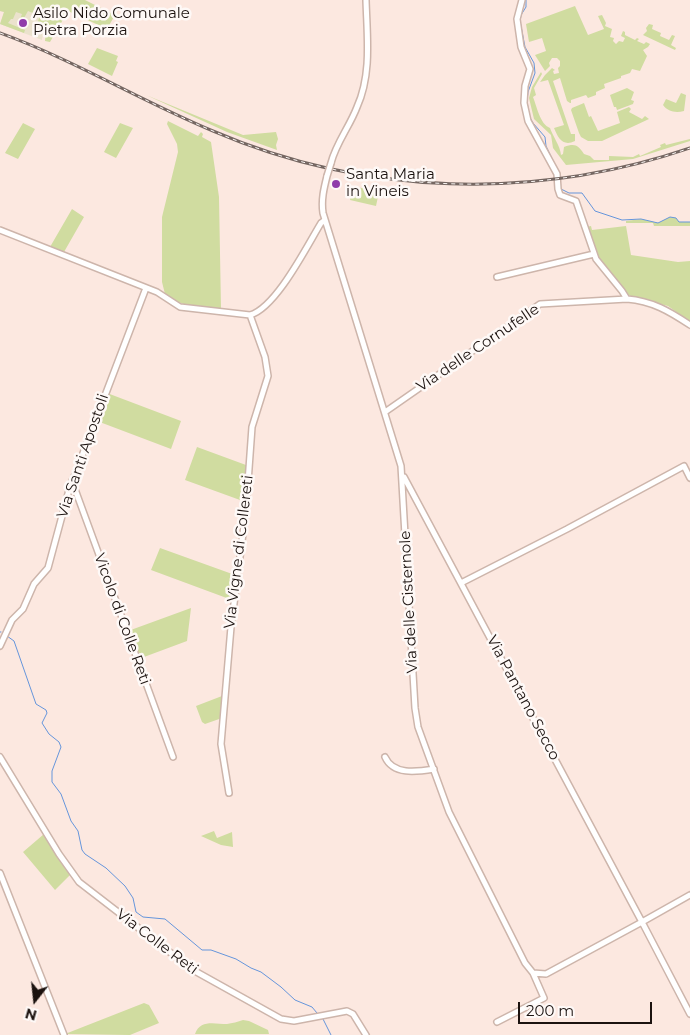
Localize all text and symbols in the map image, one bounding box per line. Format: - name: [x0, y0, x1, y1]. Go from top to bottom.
- place label: Asilo Nido Comunale Pietra Porzia: [33, 5, 190, 40]
- marker: Asilo Nido Comunale Pietra Porzia: [17, 17, 29, 29]
- place label: Santa Maria in Vineis: [346, 166, 435, 201]
- marker: Santa Maria in Vineis: [330, 178, 342, 190]
- street label: Via delle Cornufelle: [413, 300, 543, 396]
- street label: Via Santi Apostoli: [53, 392, 113, 520]
- street label: Via Vigne di Collereti: [221, 474, 257, 630]
- street label: Via delle Cisternole: [396, 530, 422, 674]
- street label: Vicolo di Colle Reti: [90, 551, 154, 687]
- street label: Via Pantano Secco: [482, 632, 564, 764]
- street label: Via Colle Reti: [113, 905, 201, 979]
- north arrow: [10, 975, 60, 1025]
- scale bar: [520, 992, 654, 1024]
- text: 200 m: [526, 1001, 574, 1020]
- text: N: [23, 1004, 39, 1025]

